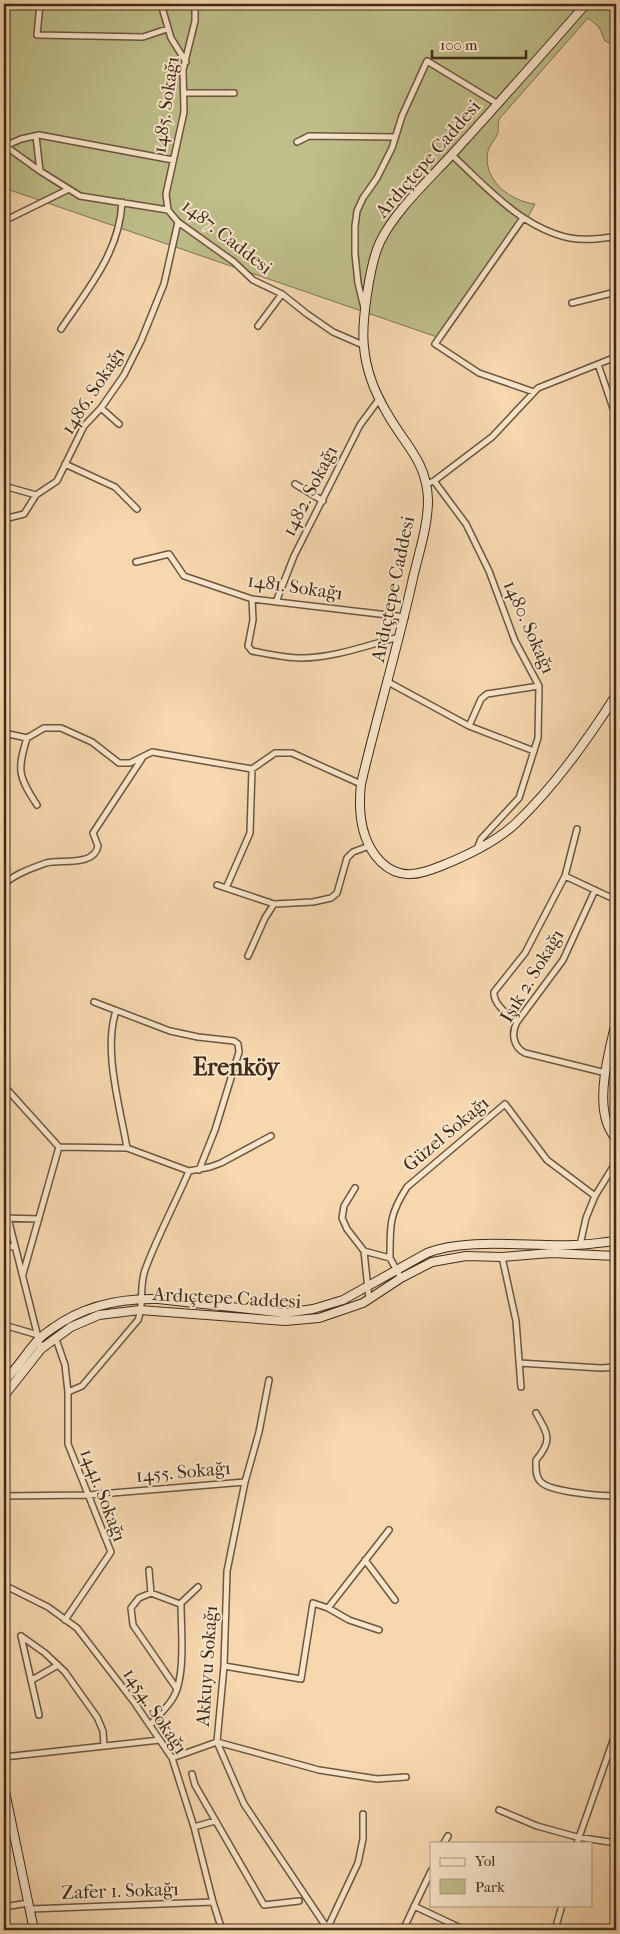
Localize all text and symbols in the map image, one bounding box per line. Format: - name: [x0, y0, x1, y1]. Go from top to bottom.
- scale bar: [432, 28, 526, 60]
- text: 100 m: [440, 36, 478, 54]
- street label: 1485. Sokağı: [148, 55, 184, 155]
- street label: Ardıçtepe Caddesi: [370, 95, 485, 223]
- street label: 1487. Caddesi: [178, 195, 277, 279]
- street label: 1486. Sokağı: [57, 343, 129, 439]
- street label: 1482. Sokağı: [278, 442, 342, 540]
- street label: Ardıçtepe Caddesi: [367, 514, 419, 665]
- street label: 1481. Sokağı: [246, 569, 344, 605]
- street label: 1480. Sokağı: [499, 577, 559, 677]
- street label: Işık 2. Sokağı: [496, 925, 569, 1027]
- district label: Erenköy: [193, 1053, 281, 1081]
- street label: Güzel Sokağı: [399, 1092, 494, 1176]
- street label: Ardıçtepe Caddesi: [151, 1283, 302, 1313]
- street label: 1441. Sokağı: [75, 1446, 131, 1545]
- street label: 1455. Sokağı: [135, 1457, 232, 1487]
- street label: Akkuyu Sokağı: [192, 1605, 222, 1728]
- street label: 1454. Sokağı: [118, 1664, 192, 1758]
- legend: [430, 1842, 592, 1906]
- text: Yol: [474, 1852, 495, 1870]
- street label: Zafer 1. Sokağı: [61, 1878, 179, 1904]
- text: Park: [475, 1878, 505, 1896]

